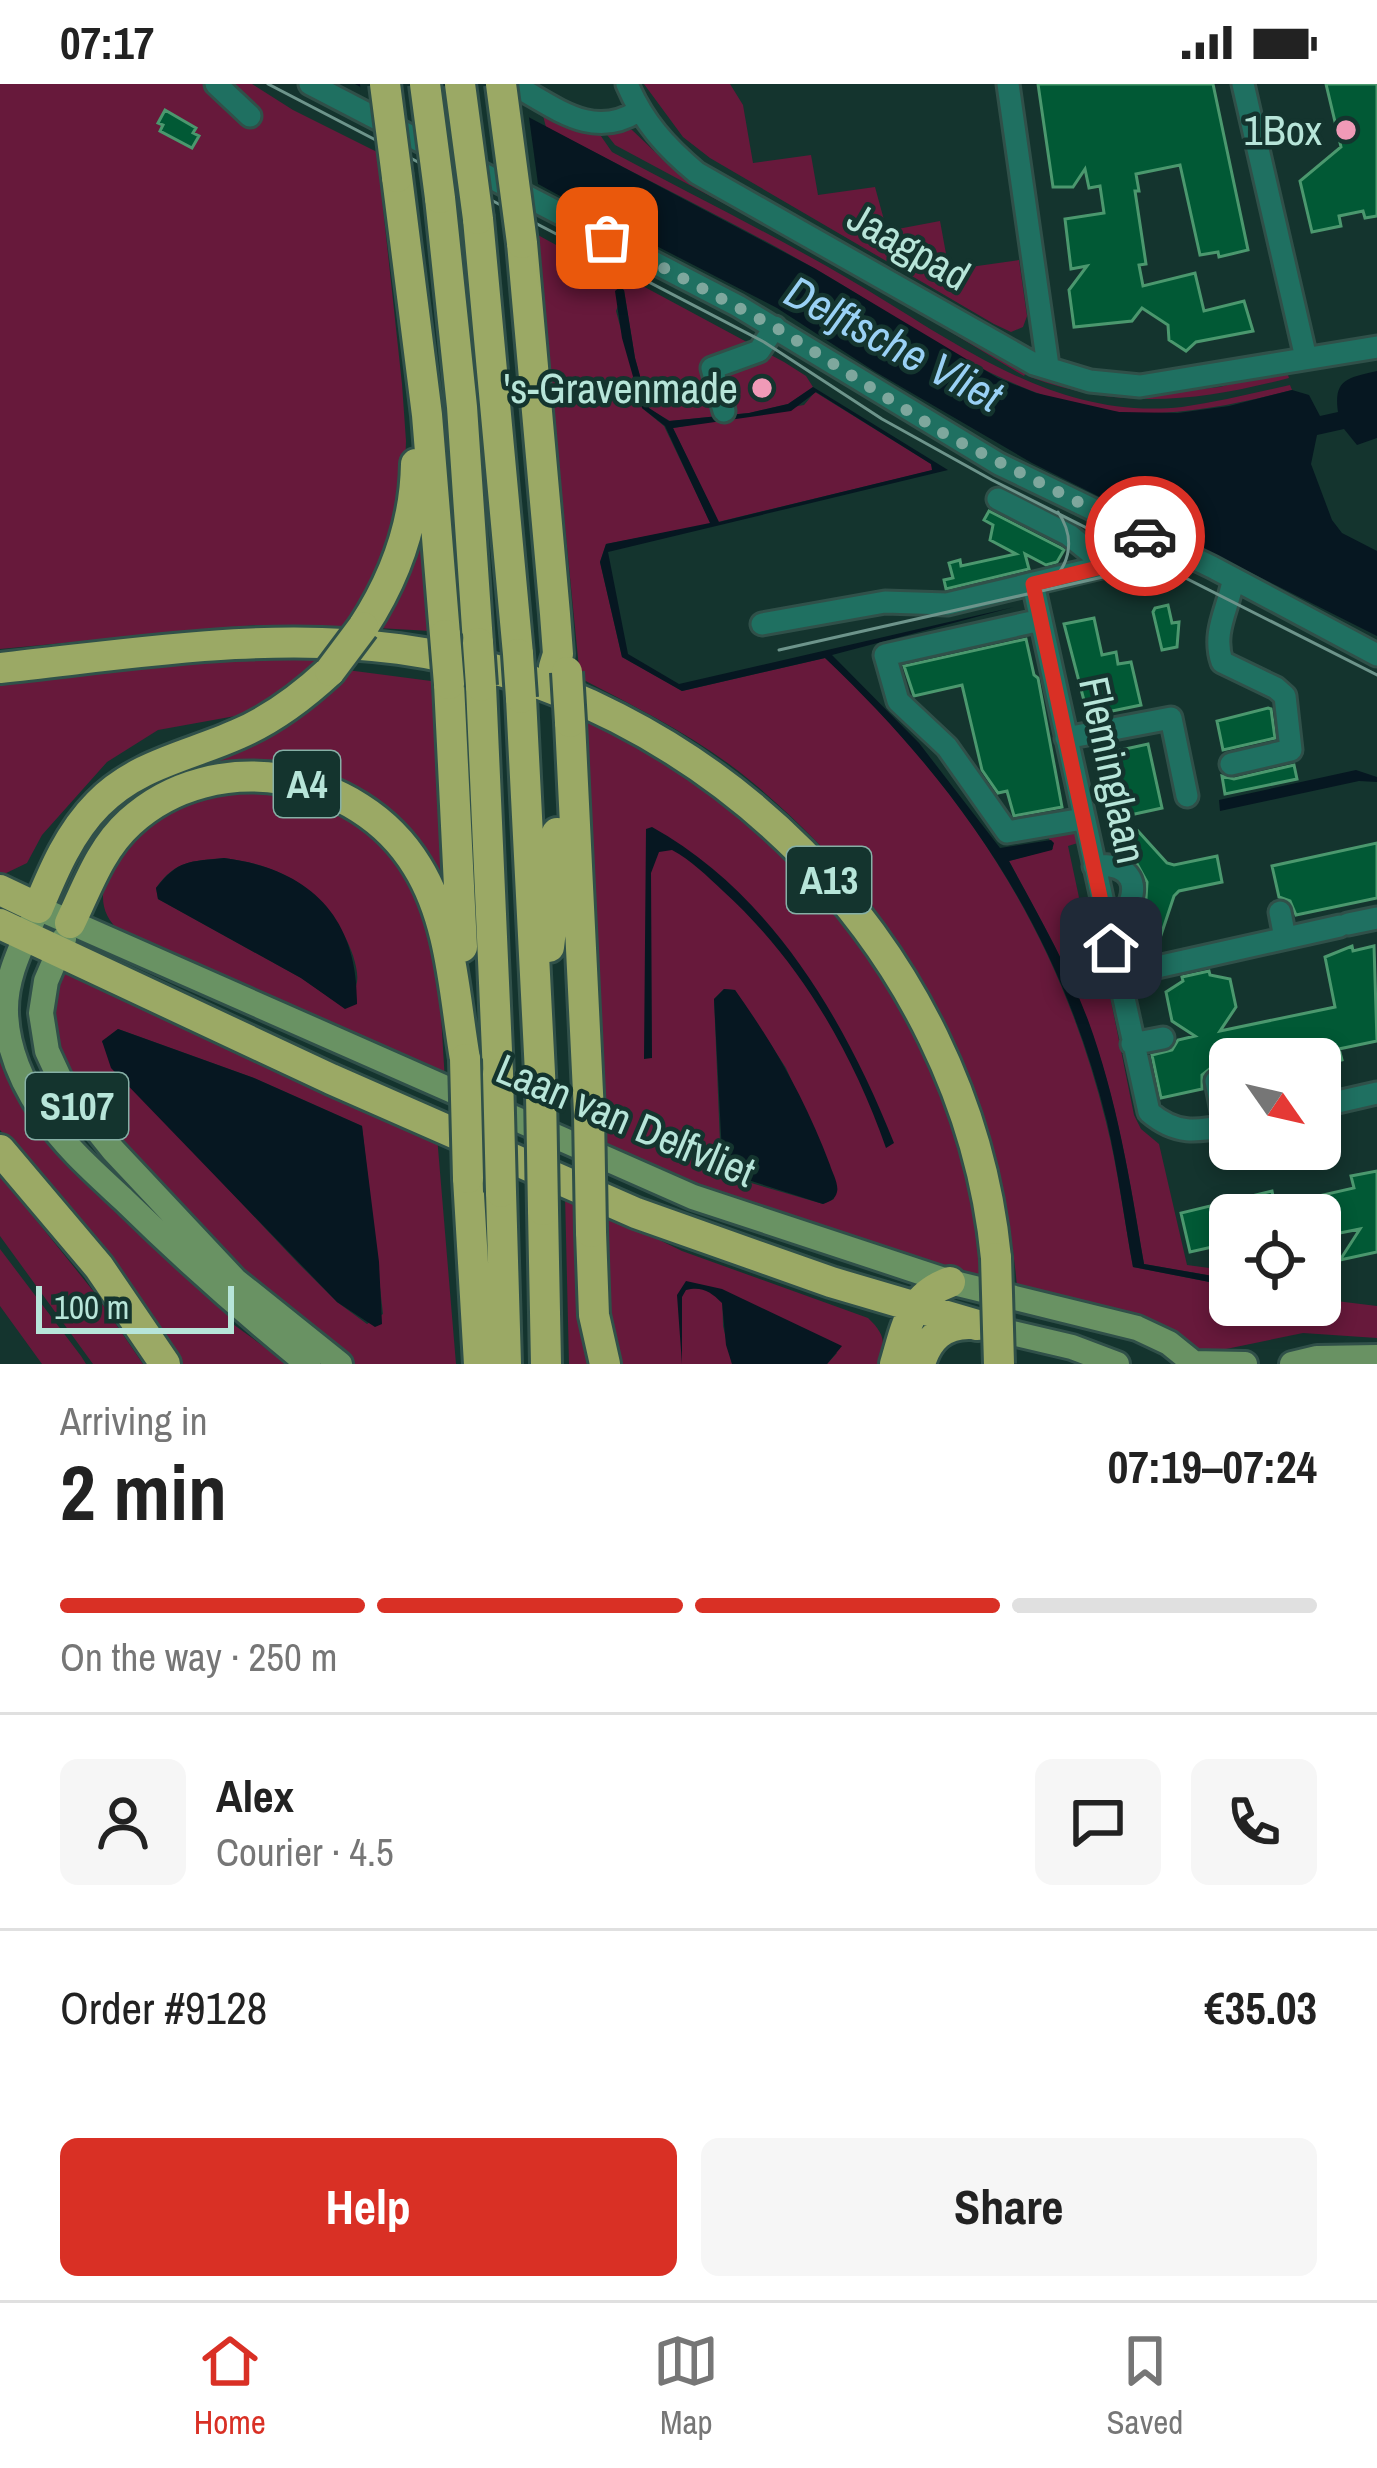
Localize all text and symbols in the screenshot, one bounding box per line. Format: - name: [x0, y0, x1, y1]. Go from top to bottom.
- text: 07:17: [60, 12, 154, 73]
- place label: 1Box: [1244, 102, 1322, 158]
- marker: 1Box: [1333, 117, 1359, 143]
- pin: [556, 187, 658, 289]
- street label: Jaagpad: [838, 189, 980, 303]
- icon: bag: [574, 205, 640, 271]
- water label: Delftsche Vliet: [775, 260, 1015, 427]
- place label: 's-Gravenmade: [504, 360, 738, 416]
- marker: 's-Gravenmade: [749, 375, 775, 401]
- courier: [1085, 476, 1205, 596]
- icon: car: [1112, 503, 1178, 569]
- street label: Fleminglaan: [1066, 671, 1160, 869]
- road number: A4: [274, 751, 340, 817]
- road number: A13: [787, 847, 871, 913]
- pin: [1060, 897, 1162, 999]
- icon: home: [1078, 915, 1144, 981]
- north arrow: [1209, 1038, 1341, 1170]
- map controls: [1209, 1038, 1341, 1326]
- street label: Laan van Delfvliet: [488, 1040, 764, 1200]
- road number: S107: [26, 1073, 128, 1139]
- button: locate: [1209, 1194, 1341, 1326]
- scale bar: [36, 1280, 234, 1333]
- text: 100 m: [54, 1285, 129, 1329]
- text: Arriving in: [60, 1395, 208, 1447]
- text: 07:19–07:24: [1108, 1436, 1317, 1497]
- text: 2 min: [60, 1439, 227, 1544]
- text: On the way · 250 m: [60, 1631, 337, 1683]
- button: person: [60, 1759, 186, 1885]
- button: chat: [1035, 1759, 1161, 1885]
- button: phone: [1191, 1759, 1317, 1885]
- text: Alex: [216, 1765, 294, 1826]
- text: Courier · 4.5: [216, 1826, 394, 1878]
- text: Order #9128: [60, 1977, 267, 2038]
- text: €35.03: [1204, 1977, 1317, 2038]
- button: Help: [60, 2138, 677, 2276]
- button: Share: [701, 2138, 1317, 2276]
- tab: Home: [194, 2328, 266, 2444]
- tab: Map: [653, 2328, 719, 2444]
- tab: Saved: [1107, 2328, 1183, 2444]

